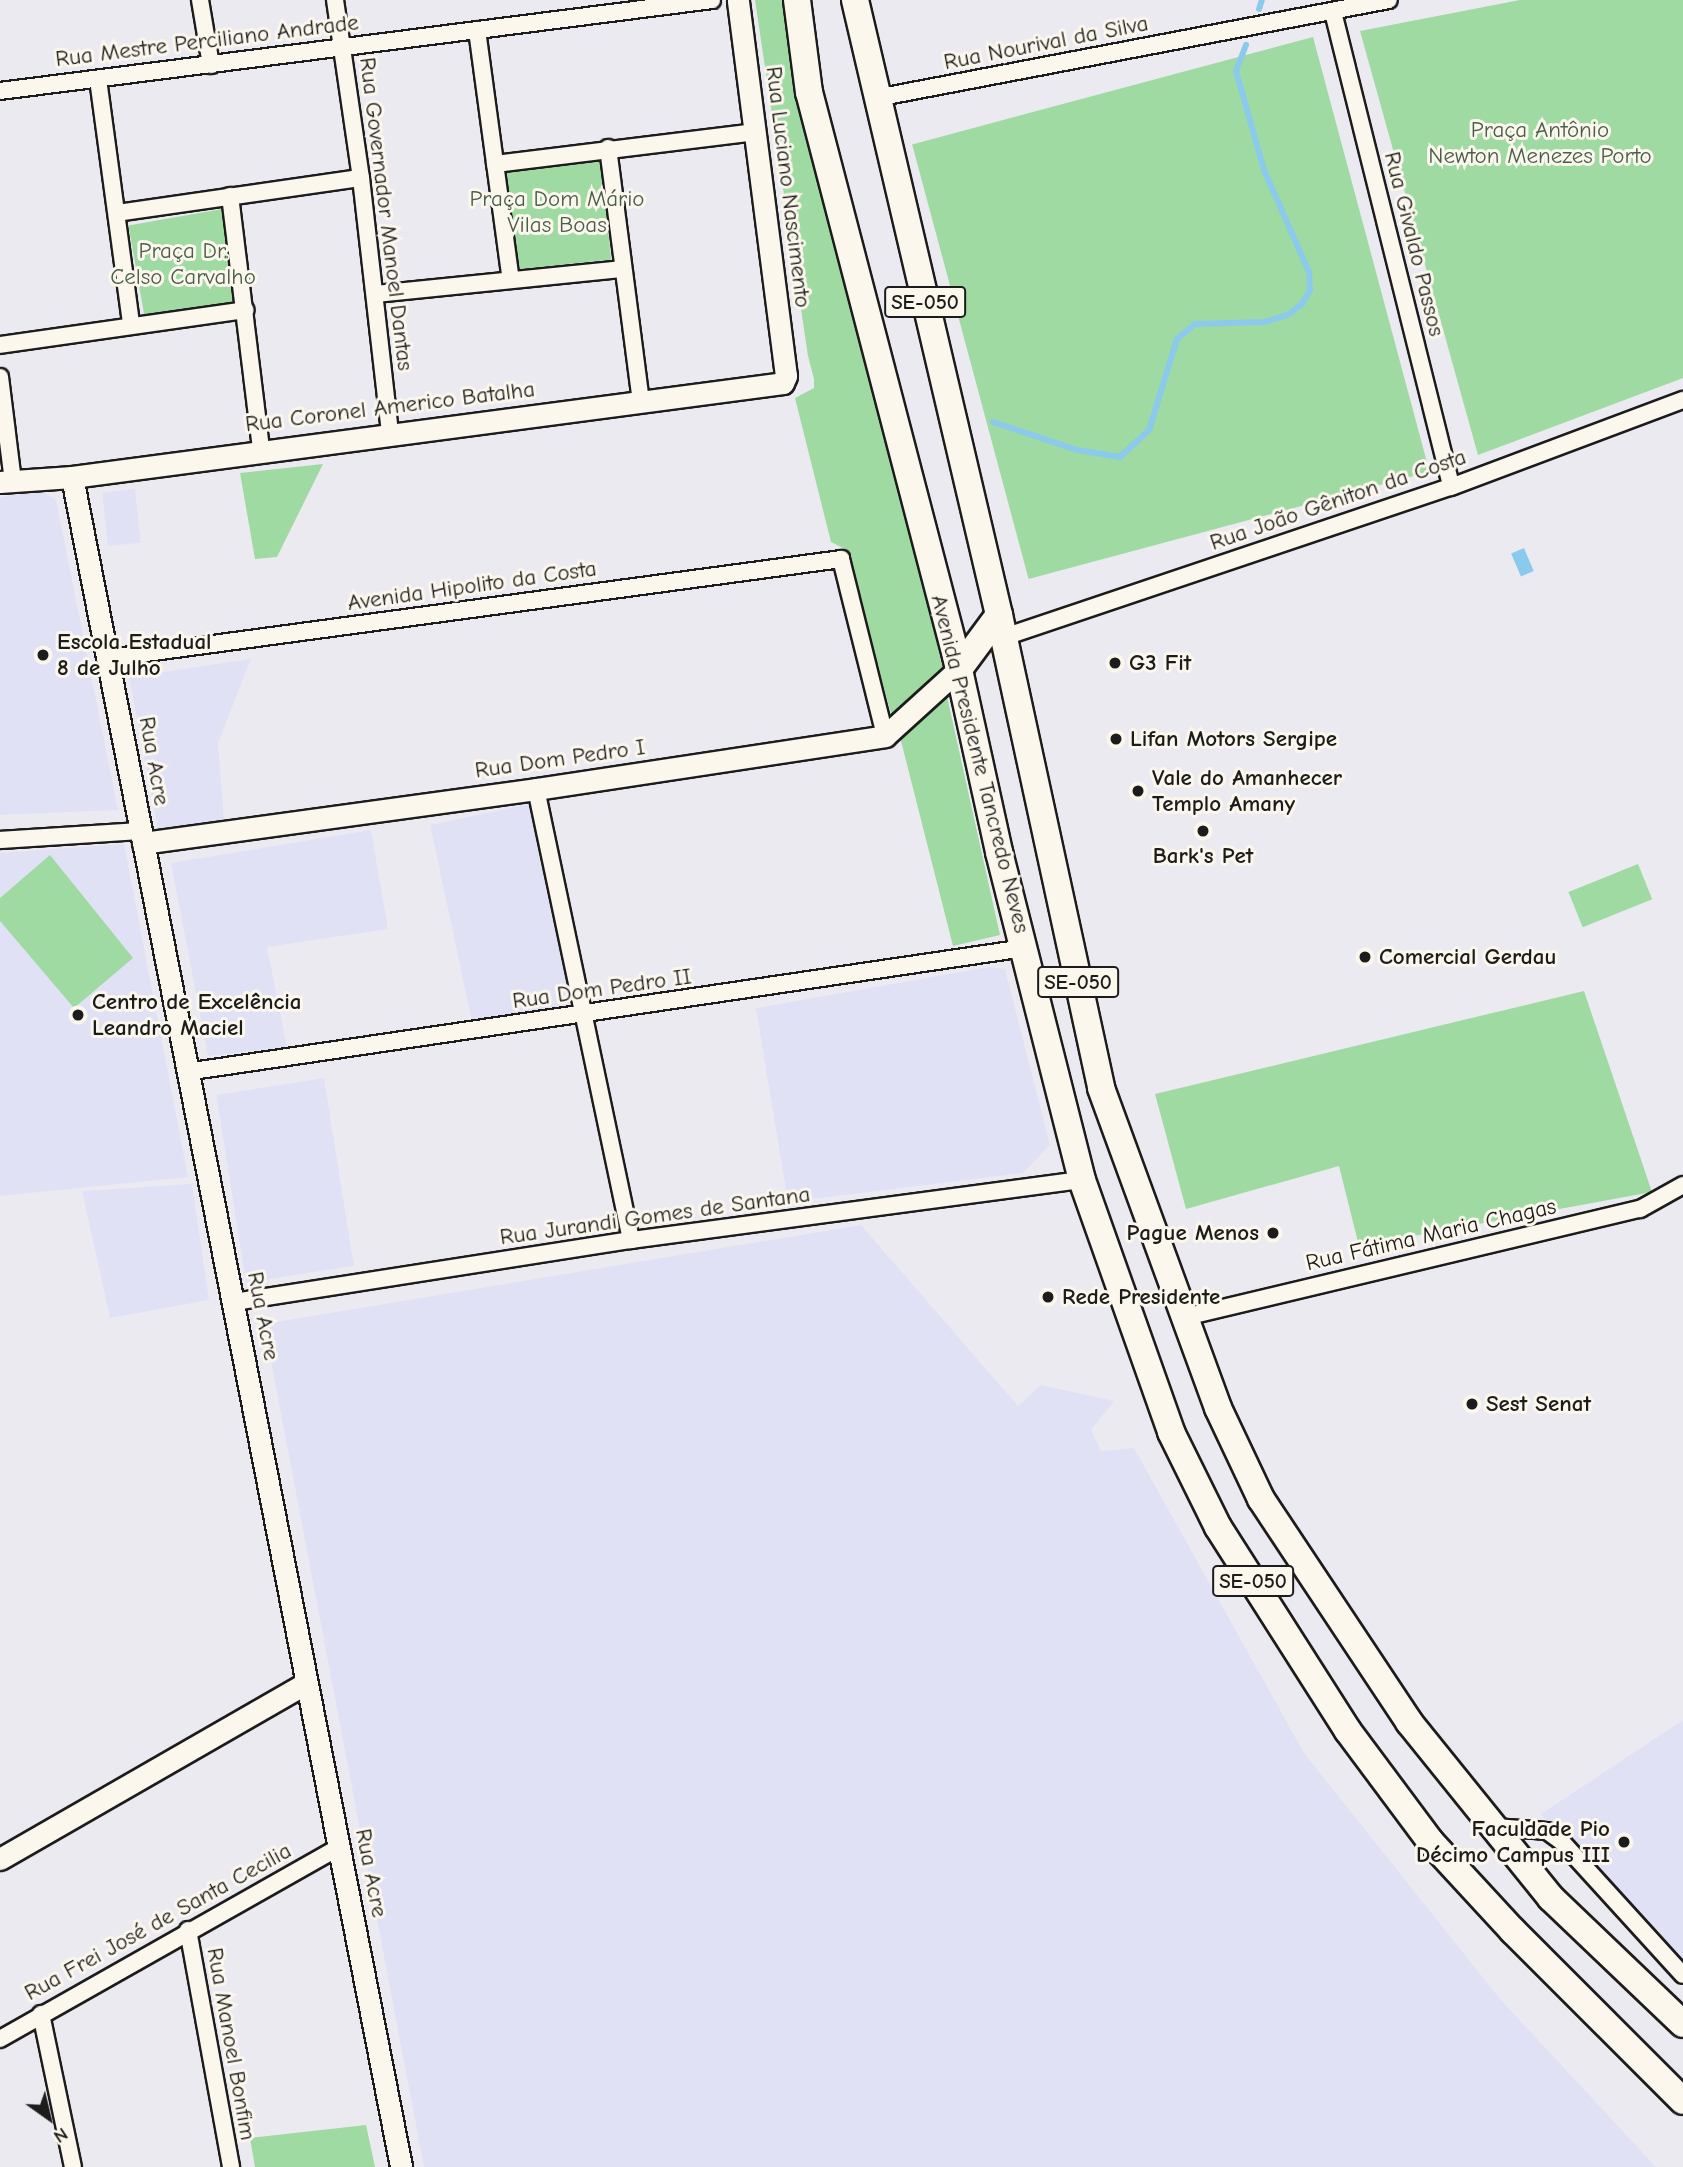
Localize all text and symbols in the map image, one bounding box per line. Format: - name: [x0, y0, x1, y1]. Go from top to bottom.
- street label: Rua Mestre Perciliano Andrade: [54, 9, 360, 73]
- street label: Rua Nourival da Silva: [941, 10, 1151, 76]
- street label: Rua Governador Manoel Dantas: [353, 56, 419, 372]
- street label: Rua Luciano Nascimento: [760, 65, 816, 309]
- park label: Praça Antônio Newton Menezes Porto: [1428, 116, 1652, 170]
- street label: Rua Givaldo Passos: [1378, 149, 1450, 339]
- park label: Praça Dom Mário Vilas Boas: [469, 185, 645, 239]
- park label: Praça Dr. Celso Carvalho: [110, 237, 256, 291]
- road number: SE-050: [883, 284, 967, 320]
- street label: Rua Coronel Americo Batalha: [244, 376, 536, 438]
- street label: Rua João Gêniton da Costa: [1206, 443, 1470, 557]
- street label: Avenida Hipolito da Costa: [346, 555, 598, 617]
- street label: Avenida Presidente Tancredo Neves: [925, 592, 1035, 936]
- place label: Escola Estadual 8 de Julho: [57, 628, 212, 682]
- marker: Escola Estadual 8 de Julho: [35, 647, 51, 663]
- place label: G3 Fit: [1129, 649, 1191, 677]
- marker: G3 Fit: [1107, 655, 1123, 671]
- street label: Rua Acre: [133, 714, 175, 808]
- place label: Lifan Motors Sergipe: [1130, 725, 1337, 753]
- marker: Lifan Motors Sergipe: [1108, 731, 1124, 747]
- street label: Rua Dom Pedro I: [473, 733, 647, 785]
- place label: Vale do Amanhecer Templo Amany: [1152, 764, 1342, 818]
- marker: Vale do Amanhecer Templo Amany: [1130, 783, 1146, 799]
- marker: Bark's Pet: [1195, 823, 1211, 839]
- place label: Bark's Pet: [1153, 842, 1253, 870]
- place label: Comercial Gerdau: [1379, 943, 1556, 971]
- marker: Comercial Gerdau: [1357, 949, 1373, 965]
- street label: Rua Dom Pedro II: [511, 963, 693, 1015]
- road number: SE-050: [1036, 964, 1120, 1000]
- place label: Centro de Excelência Leandro Maciel: [92, 988, 302, 1042]
- marker: Centro de Excelência Leandro Maciel: [70, 1007, 86, 1023]
- street label: Rua Jurandi Gomes de Santana: [498, 1181, 812, 1251]
- street label: Rua Fátima Maria Chagas: [1303, 1193, 1559, 1277]
- place label: Pague Menos: [1127, 1219, 1259, 1247]
- marker: Pague Menos: [1265, 1225, 1281, 1241]
- street label: Rua Acre: [241, 1269, 285, 1363]
- place label: Rede Presidente: [1062, 1283, 1220, 1311]
- marker: Rede Presidente: [1040, 1289, 1056, 1305]
- place label: Sest Senat: [1486, 1390, 1591, 1418]
- marker: Sest Senat: [1464, 1396, 1480, 1412]
- road number: SE-050: [1211, 1564, 1295, 1598]
- place label: Faculdade Pio Décimo Campus III: [1416, 1815, 1610, 1869]
- street label: Rua Acre: [349, 1826, 393, 1920]
- marker: Faculdade Pio Décimo Campus III: [1616, 1834, 1632, 1850]
- street label: Rua Frei José de Santa Cecilia: [20, 1837, 296, 2007]
- street label: Rua Manoel Bonfim: [200, 1946, 262, 2142]
- north arrow: [14, 2083, 84, 2153]
- text: N: [49, 2123, 72, 2148]

